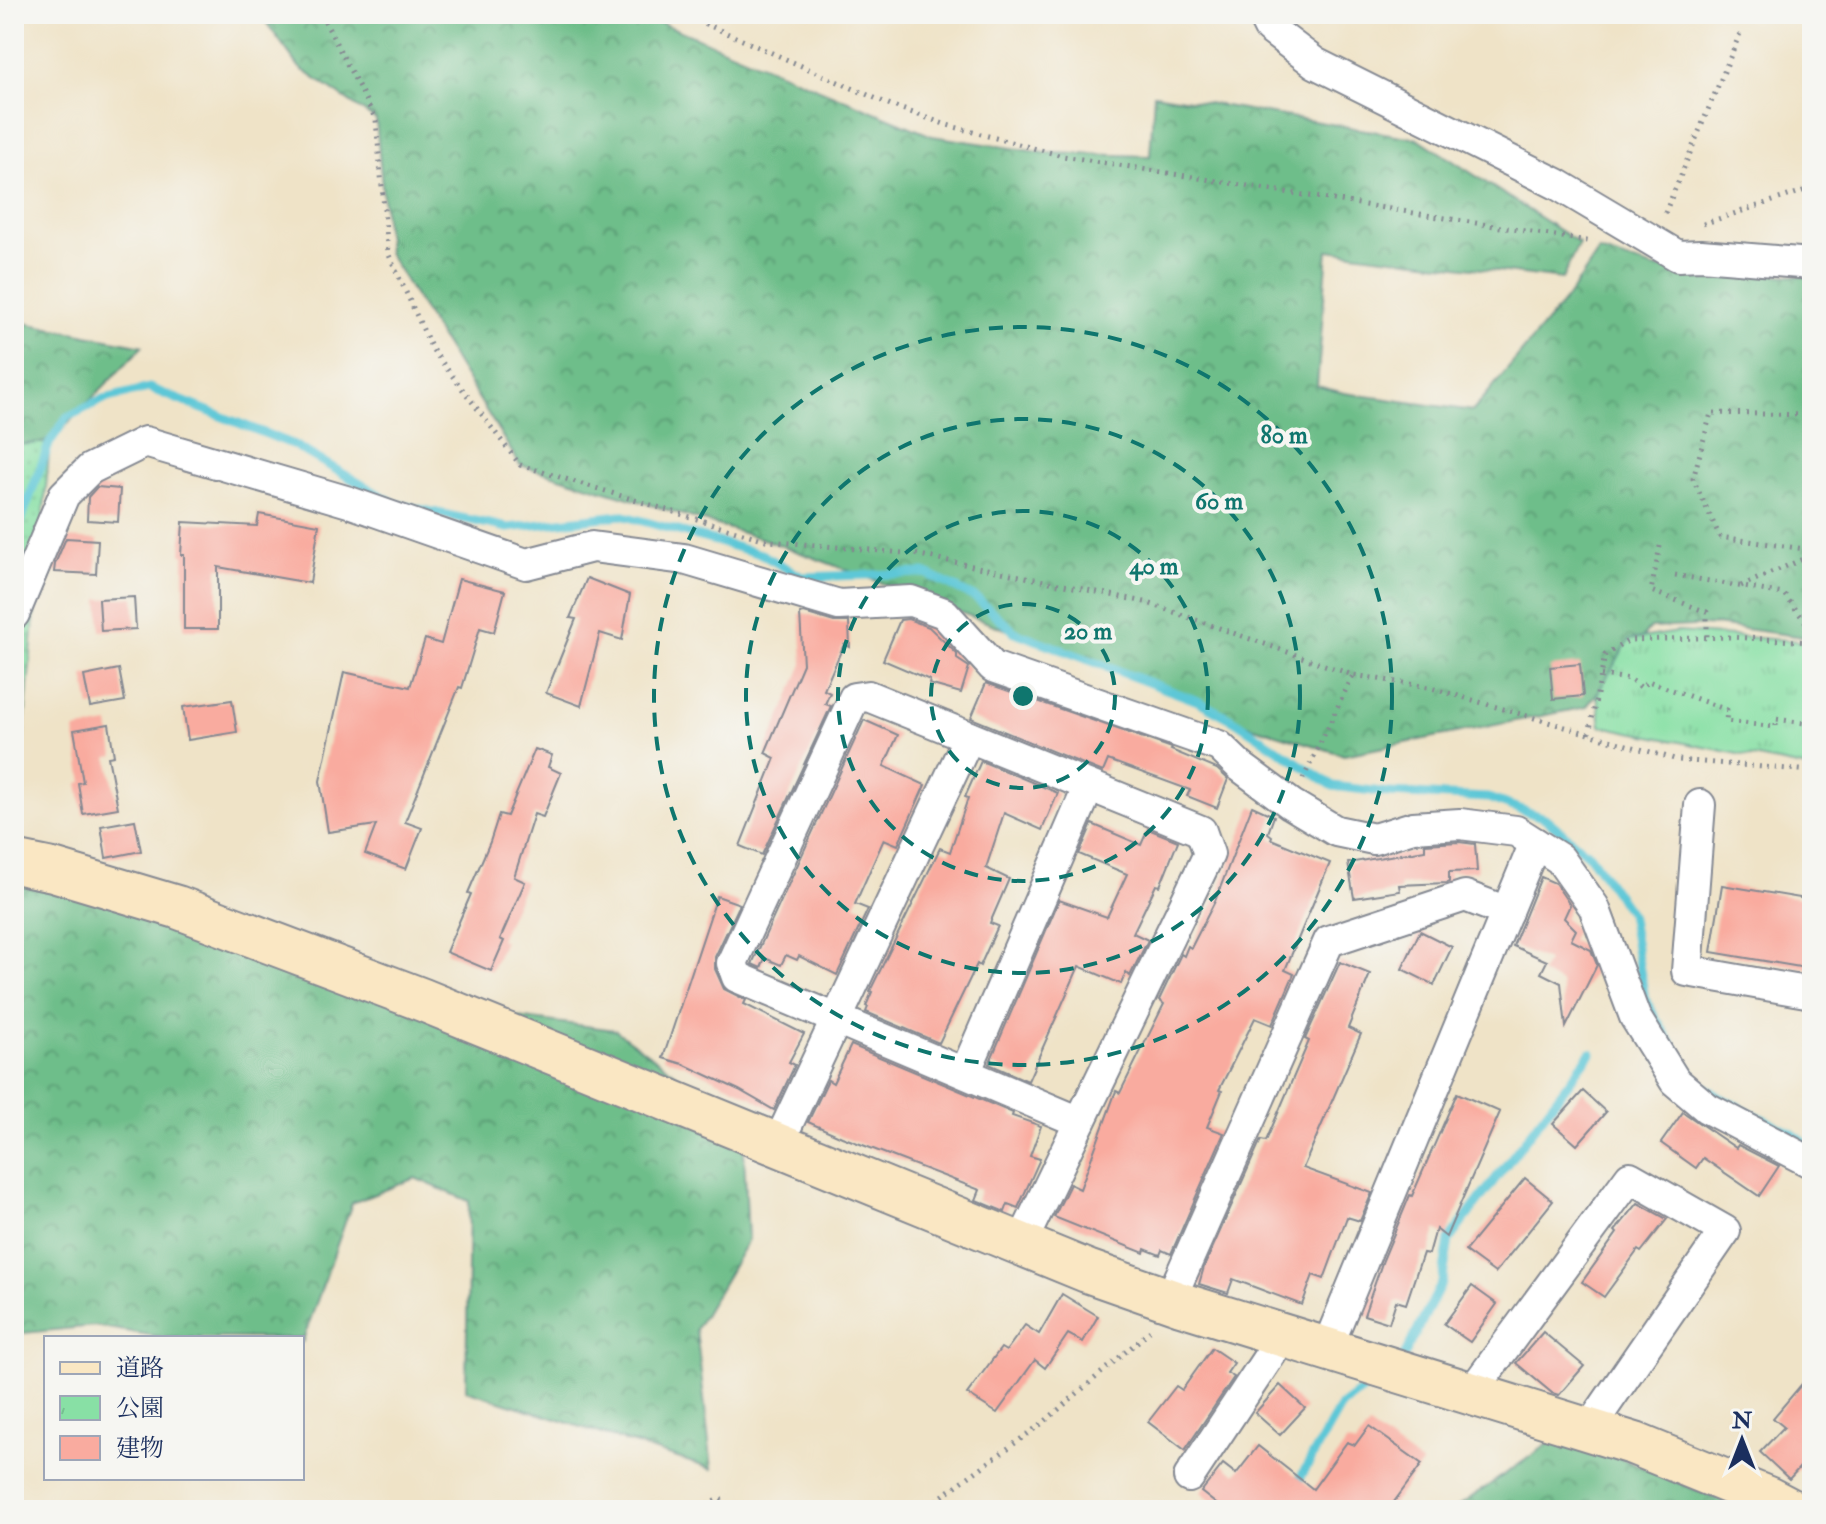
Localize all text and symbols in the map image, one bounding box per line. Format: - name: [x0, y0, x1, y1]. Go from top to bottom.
- text: 80 m: [1260, 420, 1308, 451]
- text: 60 m: [1195, 486, 1243, 517]
- text: 40 m: [1129, 551, 1179, 582]
- text: 20 m: [1064, 616, 1112, 647]
- centre of rings: [1009, 682, 1037, 710]
- legend: [44, 1336, 304, 1480]
- text: 道路: [116, 1353, 164, 1384]
- text: 公園: [116, 1393, 164, 1424]
- north arrow: [1702, 1400, 1782, 1480]
- text: N: [1731, 1407, 1752, 1435]
- text: 建物: [116, 1433, 164, 1464]

